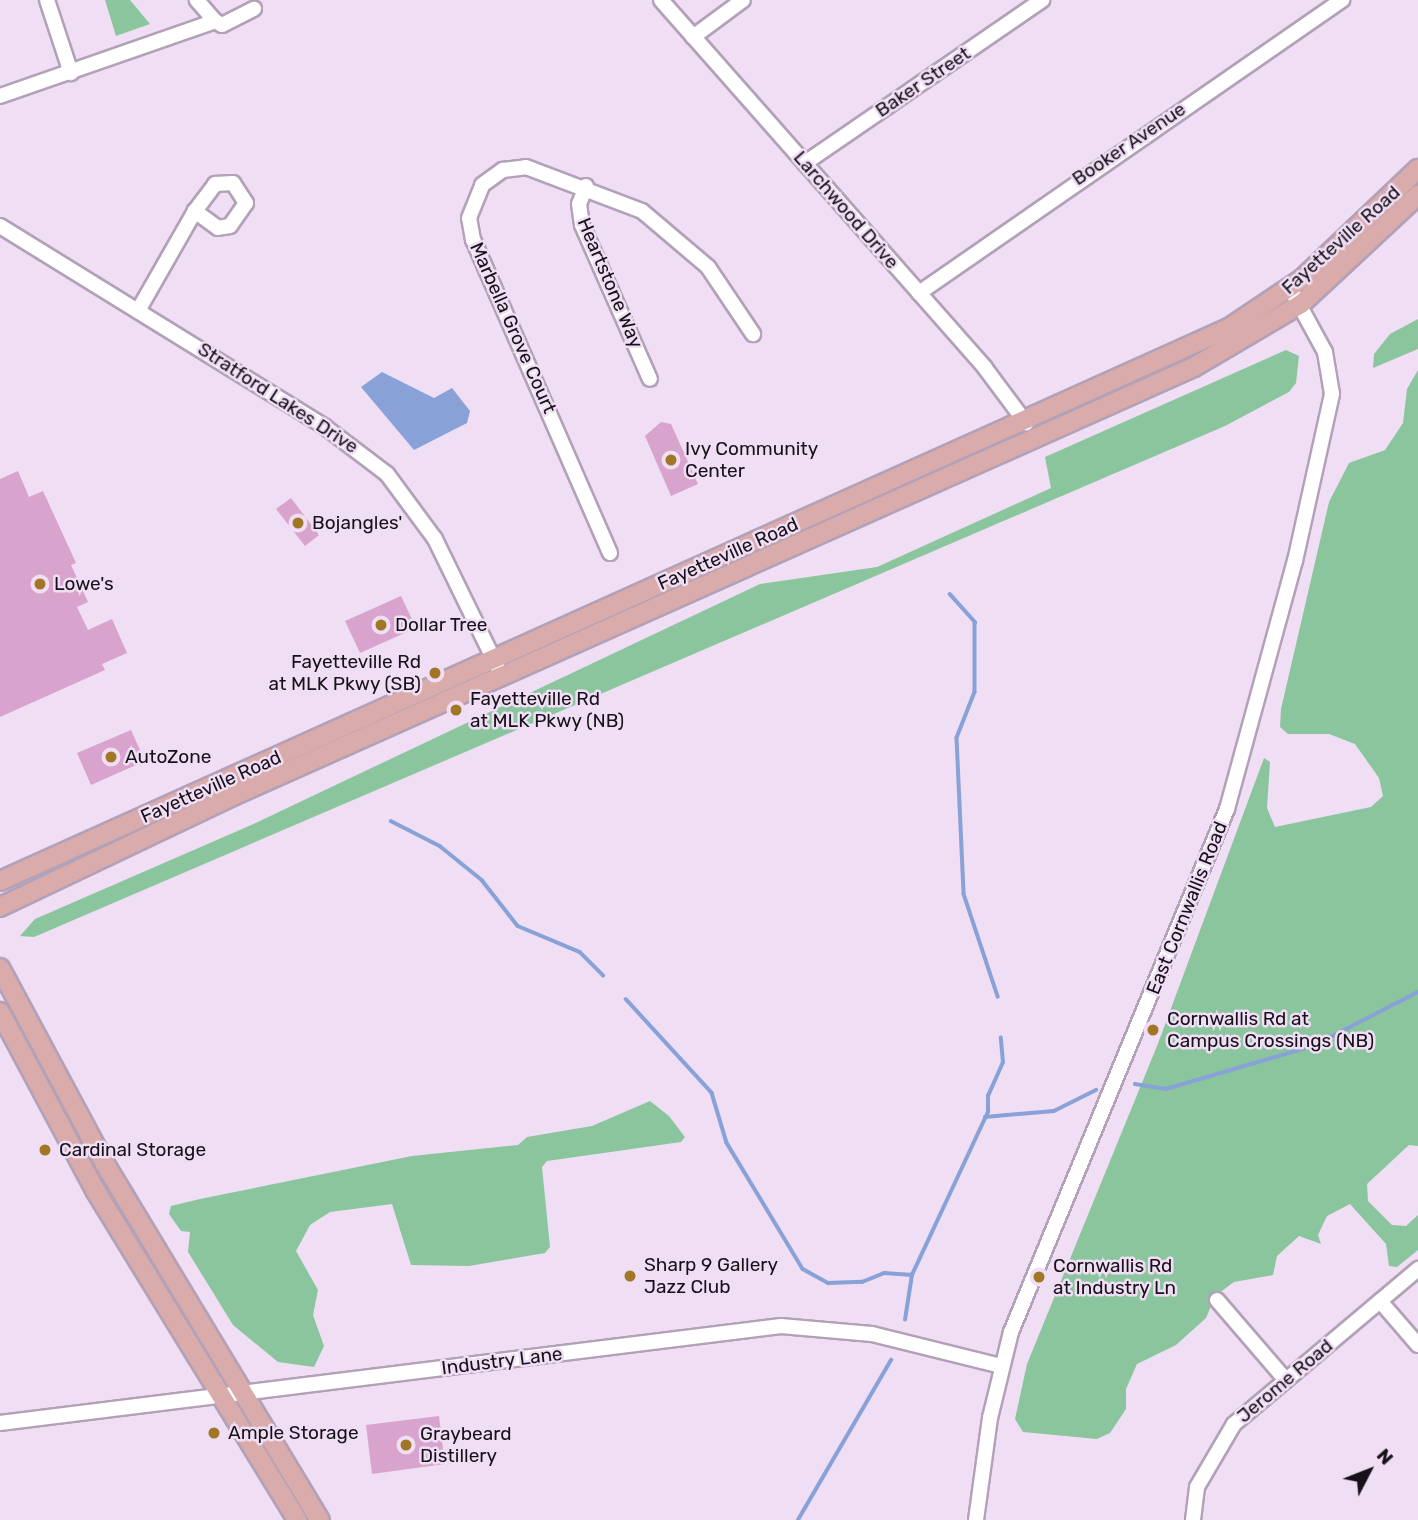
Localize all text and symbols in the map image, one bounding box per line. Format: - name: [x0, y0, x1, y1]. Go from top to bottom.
- street label: Baker Street: [871, 42, 975, 122]
- street label: Booker Avenue: [1068, 97, 1190, 191]
- street label: Larchwood Drive: [789, 146, 903, 274]
- street label: Fayetteville Road: [1277, 181, 1405, 299]
- street label: Heartstone Way: [572, 214, 648, 352]
- street label: Marbella Grove Court: [465, 239, 561, 417]
- street label: Stratford Lakes Drive: [194, 338, 362, 458]
- place label: Ivy Community Center: [685, 438, 819, 482]
- marker: Ivy Community Center: [663, 452, 679, 468]
- place label: Bojangles': [312, 512, 402, 534]
- street label: Fayetteville Road: [654, 513, 802, 595]
- marker: Bojangles': [290, 515, 306, 531]
- place label: Lowe's: [54, 573, 114, 595]
- marker: Lowe's: [32, 576, 48, 592]
- place label: Dollar Tree: [395, 614, 488, 636]
- marker: Dollar Tree: [373, 617, 389, 633]
- place label: Fayetteville Rd at MLK Pkwy (SB): [268, 651, 421, 695]
- marker: Fayetteville Rd at MLK Pkwy (SB): [427, 665, 443, 681]
- place label: Fayetteville Rd at MLK Pkwy (NB): [470, 688, 625, 732]
- marker: Fayetteville Rd at MLK Pkwy (NB): [448, 702, 464, 718]
- place label: AutoZone: [125, 746, 211, 768]
- street label: Fayetteville Road: [137, 746, 285, 828]
- marker: AutoZone: [103, 749, 119, 765]
- street label: East Cornwallis Road: [1142, 818, 1232, 998]
- place label: Cornwallis Rd at Campus Crossings (NB): [1167, 1008, 1374, 1052]
- marker: Cornwallis Rd at Campus Crossings (NB): [1145, 1022, 1161, 1038]
- place label: Cardinal Storage: [59, 1139, 206, 1161]
- marker: Cardinal Storage: [37, 1142, 53, 1158]
- place label: Sharp 9 Gallery Jazz Club: [644, 1254, 778, 1298]
- place label: Cornwallis Rd at Industry Ln: [1053, 1255, 1177, 1299]
- marker: Sharp 9 Gallery Jazz Club: [622, 1268, 638, 1284]
- marker: Cornwallis Rd at Industry Ln: [1031, 1269, 1047, 1285]
- street label: Jerome Road: [1233, 1334, 1337, 1428]
- street label: Industry Lane: [440, 1342, 564, 1380]
- place label: Ample Storage: [228, 1422, 359, 1444]
- place label: Graybeard Distillery: [420, 1423, 512, 1467]
- marker: Ample Storage: [206, 1425, 222, 1441]
- north arrow: [1334, 1436, 1404, 1506]
- marker: Graybeard Distillery: [398, 1437, 414, 1453]
- text: N: [1372, 1444, 1398, 1469]

